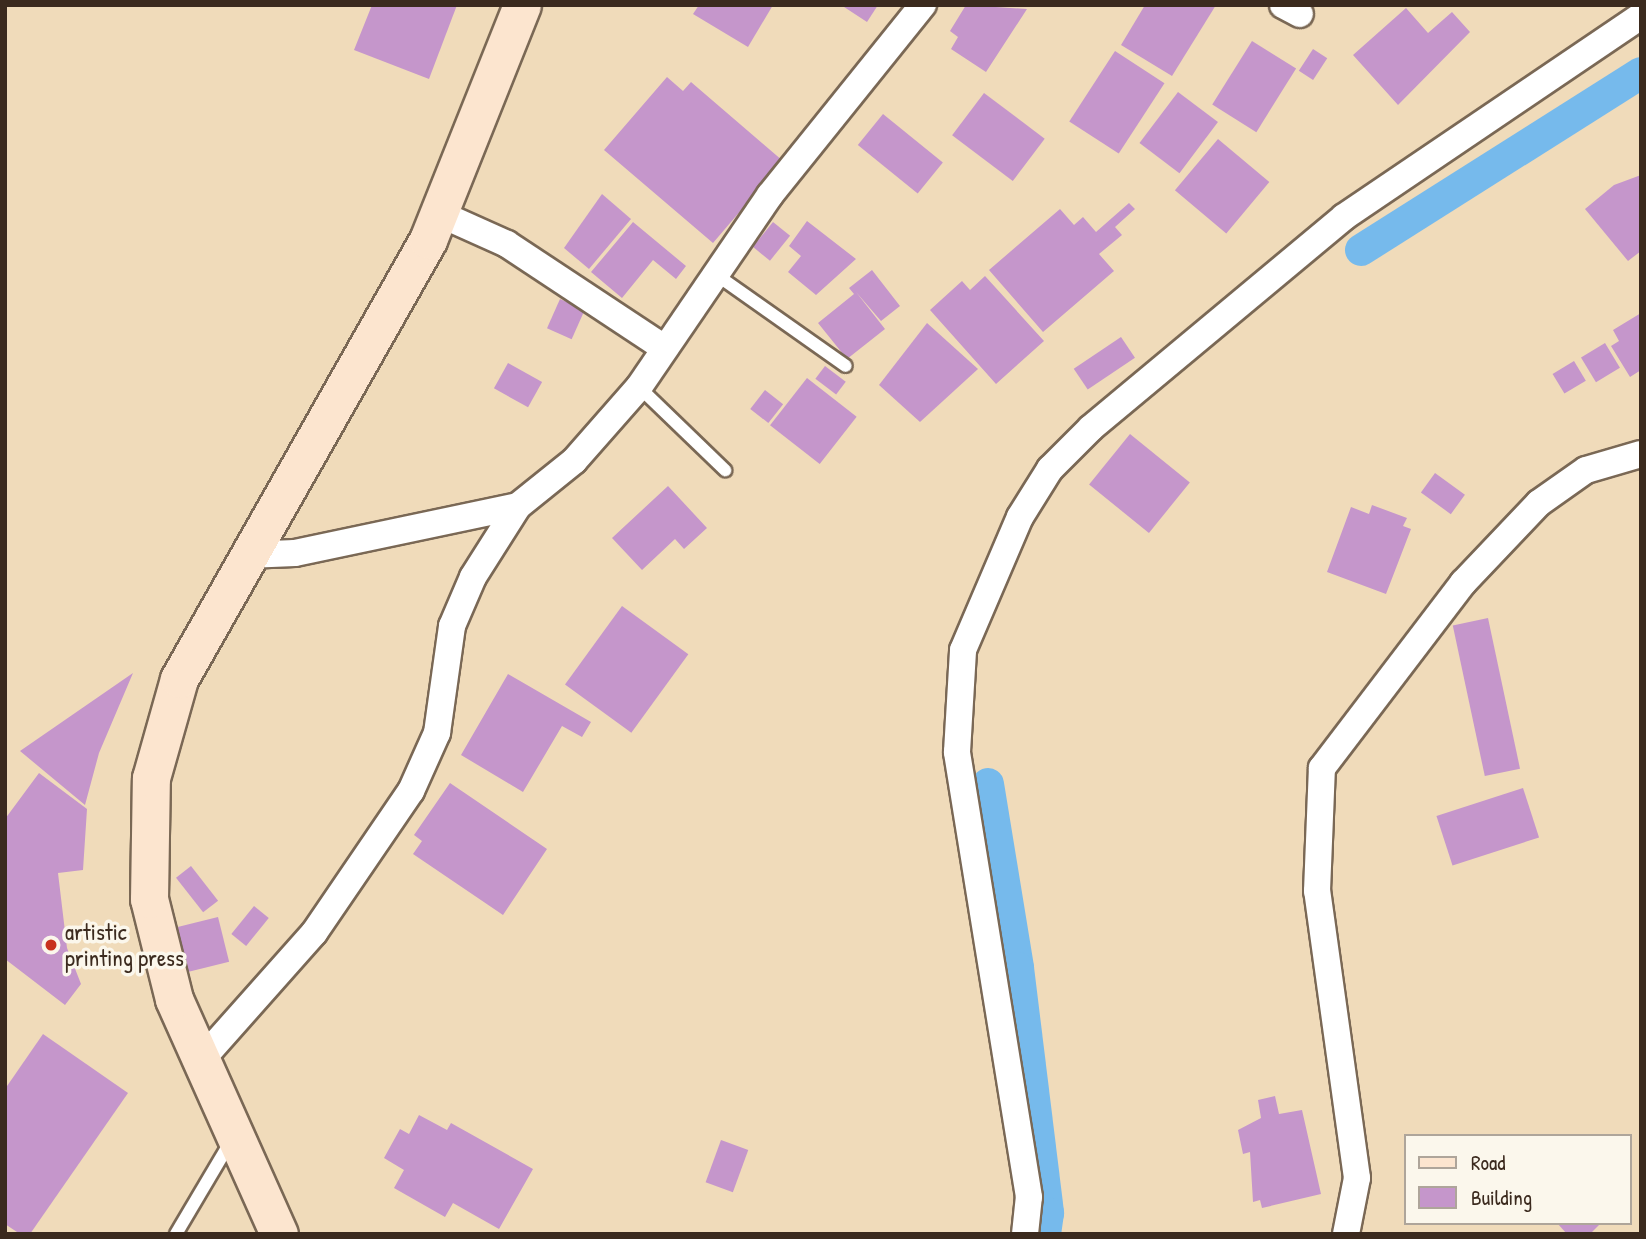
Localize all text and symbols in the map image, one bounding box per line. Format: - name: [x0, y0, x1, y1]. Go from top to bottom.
- place label: artistic printing press: [65, 918, 184, 972]
- marker: artistic printing press: [43, 937, 59, 953]
- legend: [1404, 1134, 1632, 1225]
- text: Road: [1471, 1148, 1505, 1177]
- text: Building: [1471, 1183, 1532, 1212]

